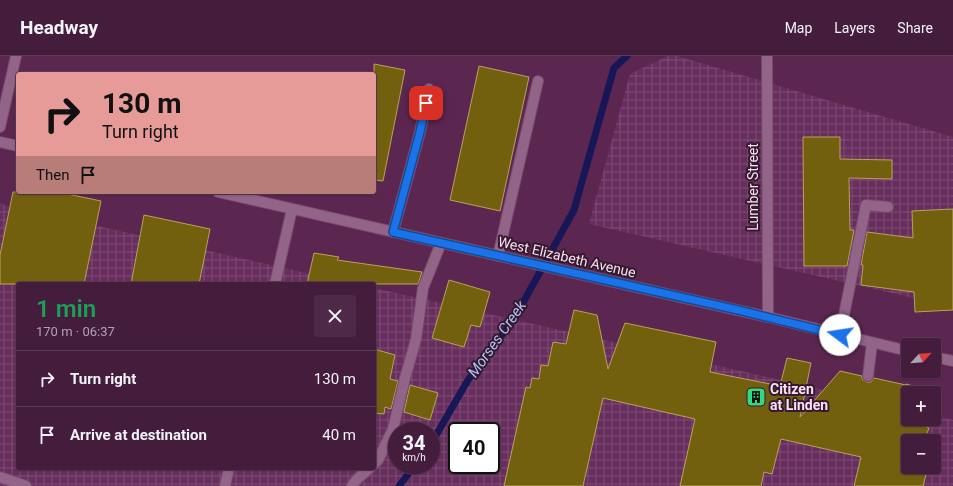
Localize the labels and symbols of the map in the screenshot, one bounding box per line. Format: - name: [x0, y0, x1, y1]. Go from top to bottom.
- pin: [409, 86, 443, 120]
- street label: Lumber Street: [745, 143, 761, 231]
- street label: West Elizabeth Avenue: [496, 233, 638, 281]
- water label: Morses Creek: [464, 297, 530, 381]
- position arrow: [819, 314, 861, 356]
- north arrow: [901, 338, 941, 378]
- place label: Citizen at Linden: [770, 381, 828, 413]
- building icon: Citizen at Linden: [745, 386, 767, 408]
- speed limit sign: 40: [448, 422, 500, 474]

